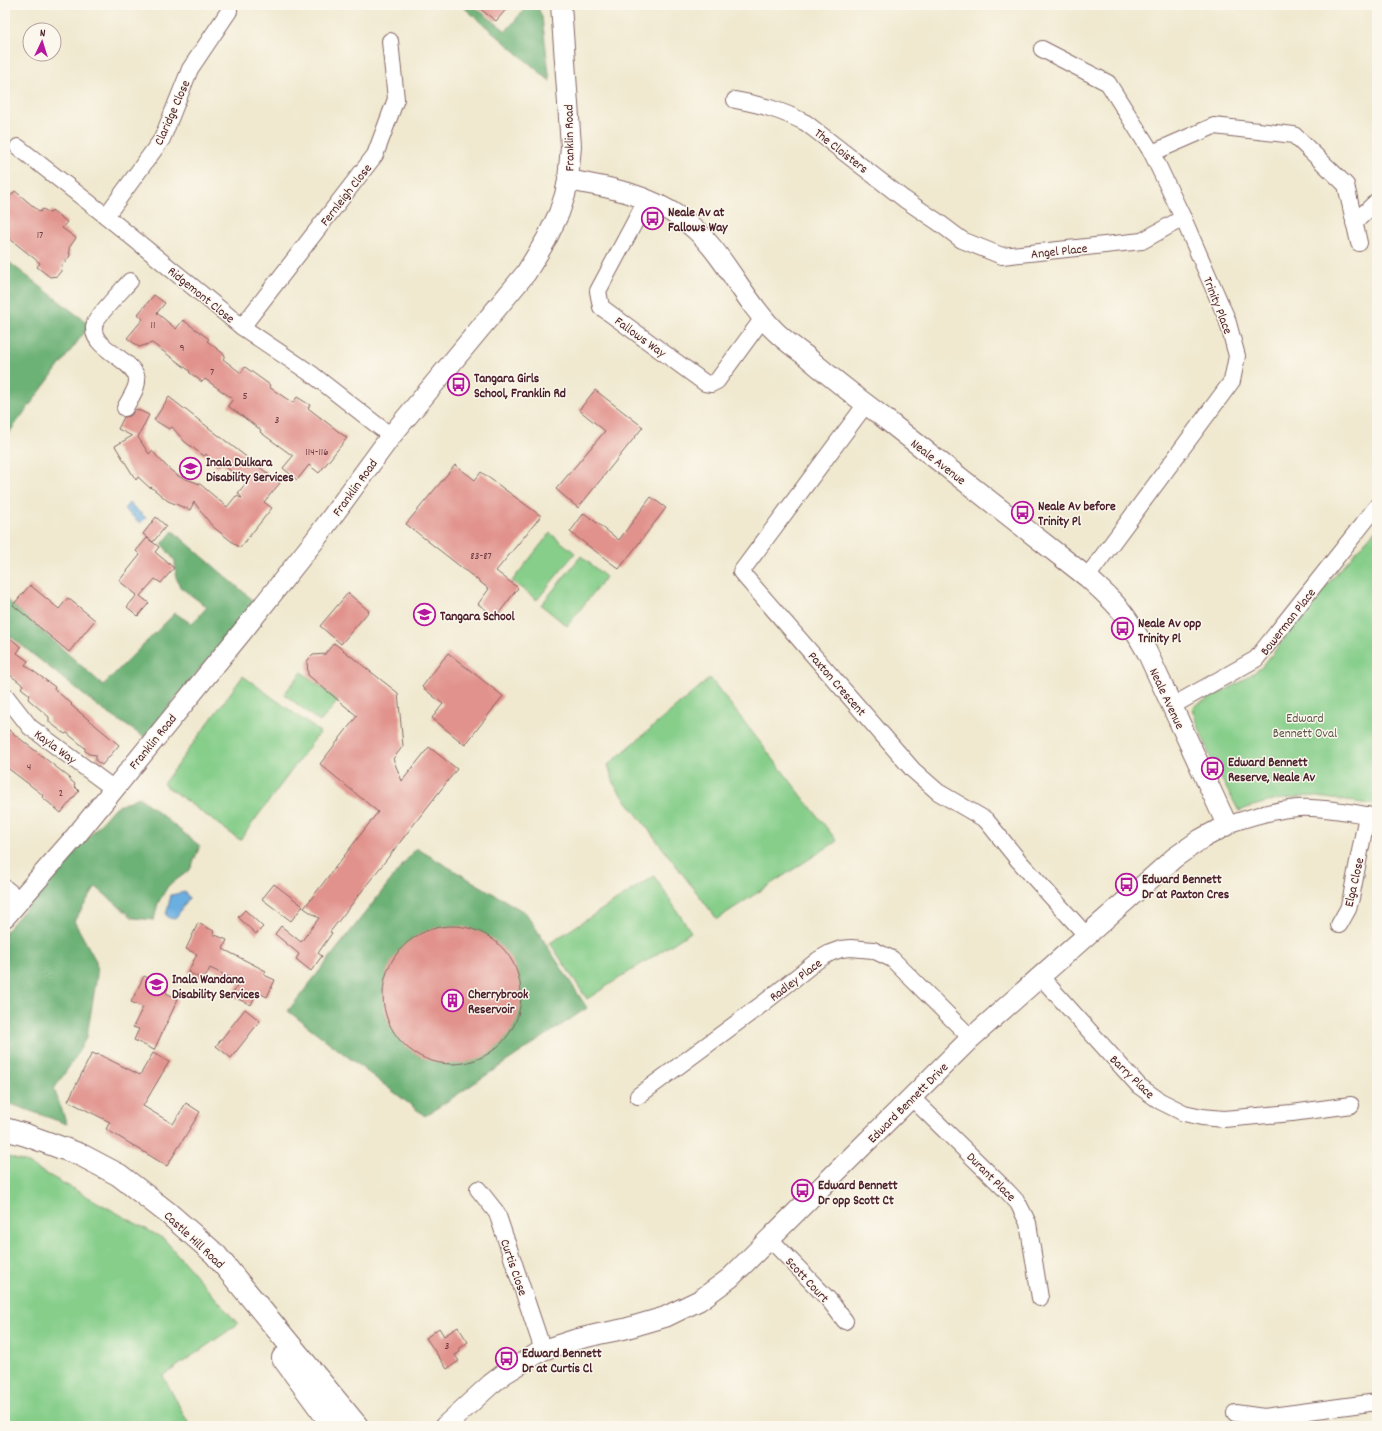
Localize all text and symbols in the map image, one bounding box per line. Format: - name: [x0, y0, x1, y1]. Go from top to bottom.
- north arrow: [22, 22, 62, 62]
- text: N: [39, 26, 46, 42]
- street label: Claridge Close: [150, 77, 196, 149]
- street label: Franklin Road: [560, 104, 581, 172]
- street label: The Cloisters: [809, 125, 871, 179]
- street label: Fernleigh Close: [316, 160, 378, 231]
- place label: Neale Av at Fallows Way: [668, 204, 728, 238]
- bus stop icon: Neale Av at Fallows Way: [640, 205, 666, 231]
- house number: 17: [37, 228, 43, 244]
- street label: Angel Place: [1030, 240, 1089, 265]
- street label: Ridgemont Close: [163, 263, 238, 329]
- street label: Trinity Place: [1197, 275, 1236, 338]
- street label: Fallows Way: [610, 313, 670, 364]
- house number: 11: [151, 318, 155, 334]
- house number: 9: [179, 341, 185, 357]
- house number: 7: [210, 365, 214, 381]
- place label: Tangara Girls School, Franklin Rd: [474, 370, 566, 404]
- bus stop icon: Tangara Girls School, Franklin Rd: [445, 371, 471, 397]
- house number: 5: [242, 389, 248, 405]
- house number: 3: [275, 413, 280, 429]
- street label: Neale Avenue: [906, 435, 969, 491]
- house number: 114-116: [305, 445, 329, 461]
- place label: Inala Dulkara Disability Services: [206, 454, 294, 488]
- school or university icon: Inala Dulkara Disability Services: [177, 455, 203, 481]
- street label: Franklin Road: [329, 456, 383, 521]
- place label: Neale Av before Trinity Pl: [1038, 498, 1116, 532]
- bus stop icon: Neale Av before Trinity Pl: [1009, 499, 1035, 525]
- house number: 83-87: [470, 549, 492, 565]
- street label: Bowerman Place: [1257, 585, 1322, 660]
- school or university icon: Tangara School: [412, 602, 438, 628]
- place label: Tangara School: [440, 608, 515, 627]
- place label: Neale Av opp Trinity Pl: [1138, 615, 1201, 649]
- bus stop icon: Neale Av opp Trinity Pl: [1109, 616, 1135, 642]
- street label: Paxton Crescent: [803, 648, 870, 721]
- street label: Neale Avenue: [1143, 665, 1188, 733]
- park label: Edward Bennett Oval: [1273, 710, 1337, 744]
- street label: Franklin Road: [126, 711, 182, 775]
- street label: Kayla Way: [29, 726, 80, 770]
- place label: Edward Bennett Reserve, Neale Av: [1228, 754, 1316, 788]
- bus stop icon: Edward Bennett Reserve, Neale Av: [1199, 755, 1225, 781]
- house number: 4: [27, 760, 31, 776]
- house number: 2: [59, 786, 64, 802]
- street label: Elga Close: [1341, 856, 1370, 909]
- place label: Edward Bennett Dr at Paxton Cres: [1142, 871, 1230, 905]
- bus stop icon: Edward Bennett Dr at Paxton Cres: [1113, 872, 1139, 898]
- street label: Radley Place: [766, 955, 827, 1007]
- place label: Inala Wandana Disability Services: [172, 971, 260, 1005]
- school or university icon: Inala Wandana Disability Services: [144, 972, 170, 998]
- place label: Cherrybrook Reservoir: [468, 986, 529, 1020]
- building icon: Cherrybrook Reservoir: [439, 987, 465, 1013]
- street label: Barry Place: [1104, 1051, 1158, 1104]
- street label: Edward Bennett Drive: [864, 1059, 954, 1149]
- street label: Durant Place: [961, 1149, 1019, 1207]
- place label: Edward Bennett Dr opp Scott Ct: [818, 1177, 898, 1211]
- bus stop icon: Edward Bennett Dr opp Scott Ct: [789, 1178, 815, 1204]
- street label: Castle Hill Road: [159, 1208, 228, 1274]
- street label: Curtis Close: [494, 1237, 531, 1299]
- street label: Scott Court: [780, 1253, 833, 1308]
- house number: 3: [445, 1339, 450, 1355]
- place label: Edward Bennett Dr at Curtis Cl: [522, 1345, 602, 1379]
- bus stop icon: Edward Bennett Dr at Curtis Cl: [494, 1346, 520, 1372]

